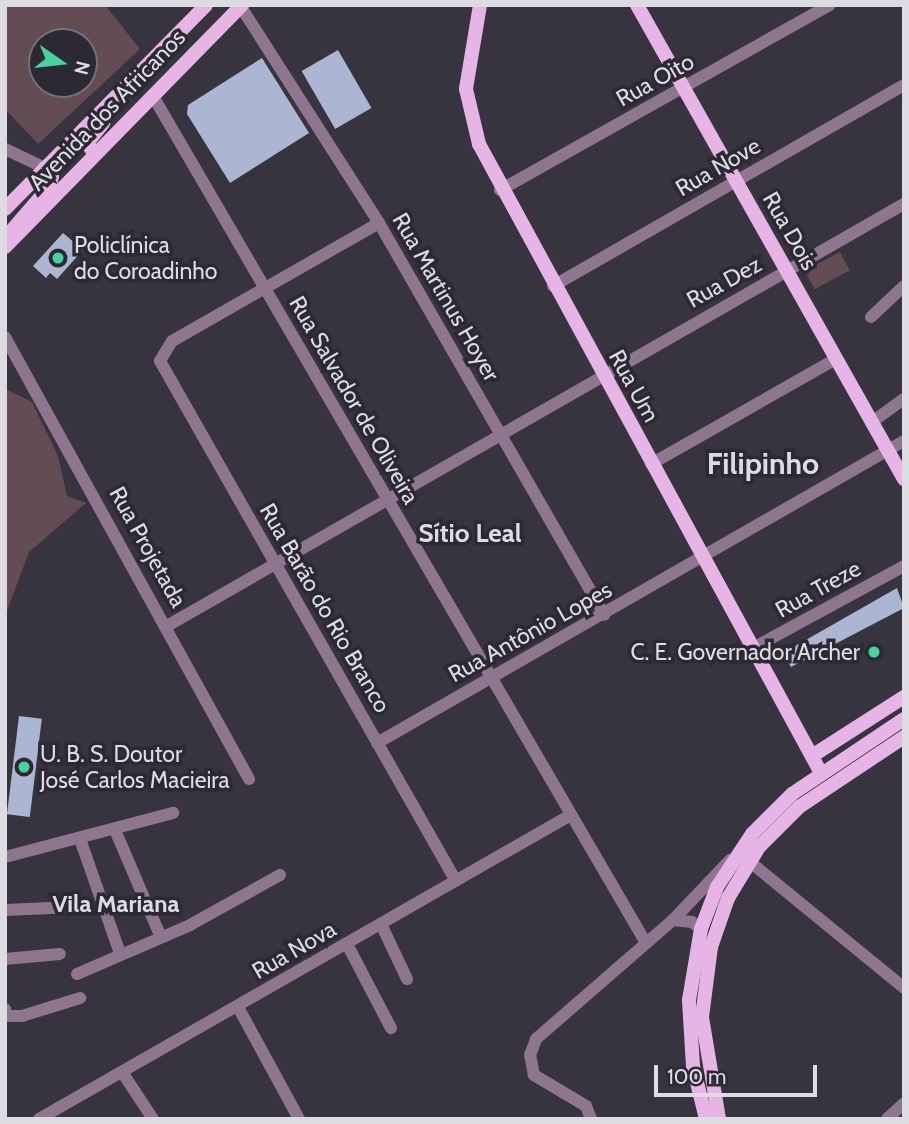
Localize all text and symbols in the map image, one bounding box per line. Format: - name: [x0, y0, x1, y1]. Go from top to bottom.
- street label: Avenida dos Africanos: [23, 24, 191, 196]
- north arrow: [28, 28, 98, 98]
- street label: Rua Oito: [611, 47, 699, 113]
- text: N: [69, 58, 95, 77]
- street label: Rua Nove: [671, 132, 765, 202]
- street label: Rua Dois: [757, 187, 823, 275]
- street label: Rua Martinus Hoyer: [387, 208, 505, 386]
- place label: Policlínica do Coroadinho: [74, 231, 217, 285]
- marker: Policlínica do Coroadinho: [48, 248, 68, 268]
- street label: Rua Dez: [682, 250, 766, 314]
- street label: Rua Salvador de Oliveira: [283, 291, 425, 509]
- street label: Rua Um: [603, 345, 665, 427]
- district label: Filipinho: [707, 446, 819, 482]
- street label: Rua Projetada: [104, 482, 192, 612]
- street label: Rua Barão do Rio Branco: [254, 498, 396, 718]
- district label: Sítio Leal: [418, 518, 522, 550]
- street label: Rua Treze: [771, 554, 865, 624]
- street label: Rua Antônio Lopes: [443, 576, 617, 688]
- place label: C. E. Governador Archer: [630, 638, 860, 666]
- marker: C. E. Governador Archer: [866, 644, 882, 660]
- place label: U. B. S. Doutor José Carlos Macieira: [40, 740, 229, 794]
- marker: U. B. S. Doutor José Carlos Macieira: [14, 757, 34, 777]
- district label: Vila Mariana: [53, 890, 179, 918]
- street label: Rua Nova: [247, 915, 341, 985]
- scale bar: [657, 1050, 820, 1094]
- text: 100 m: [667, 1064, 726, 1089]

